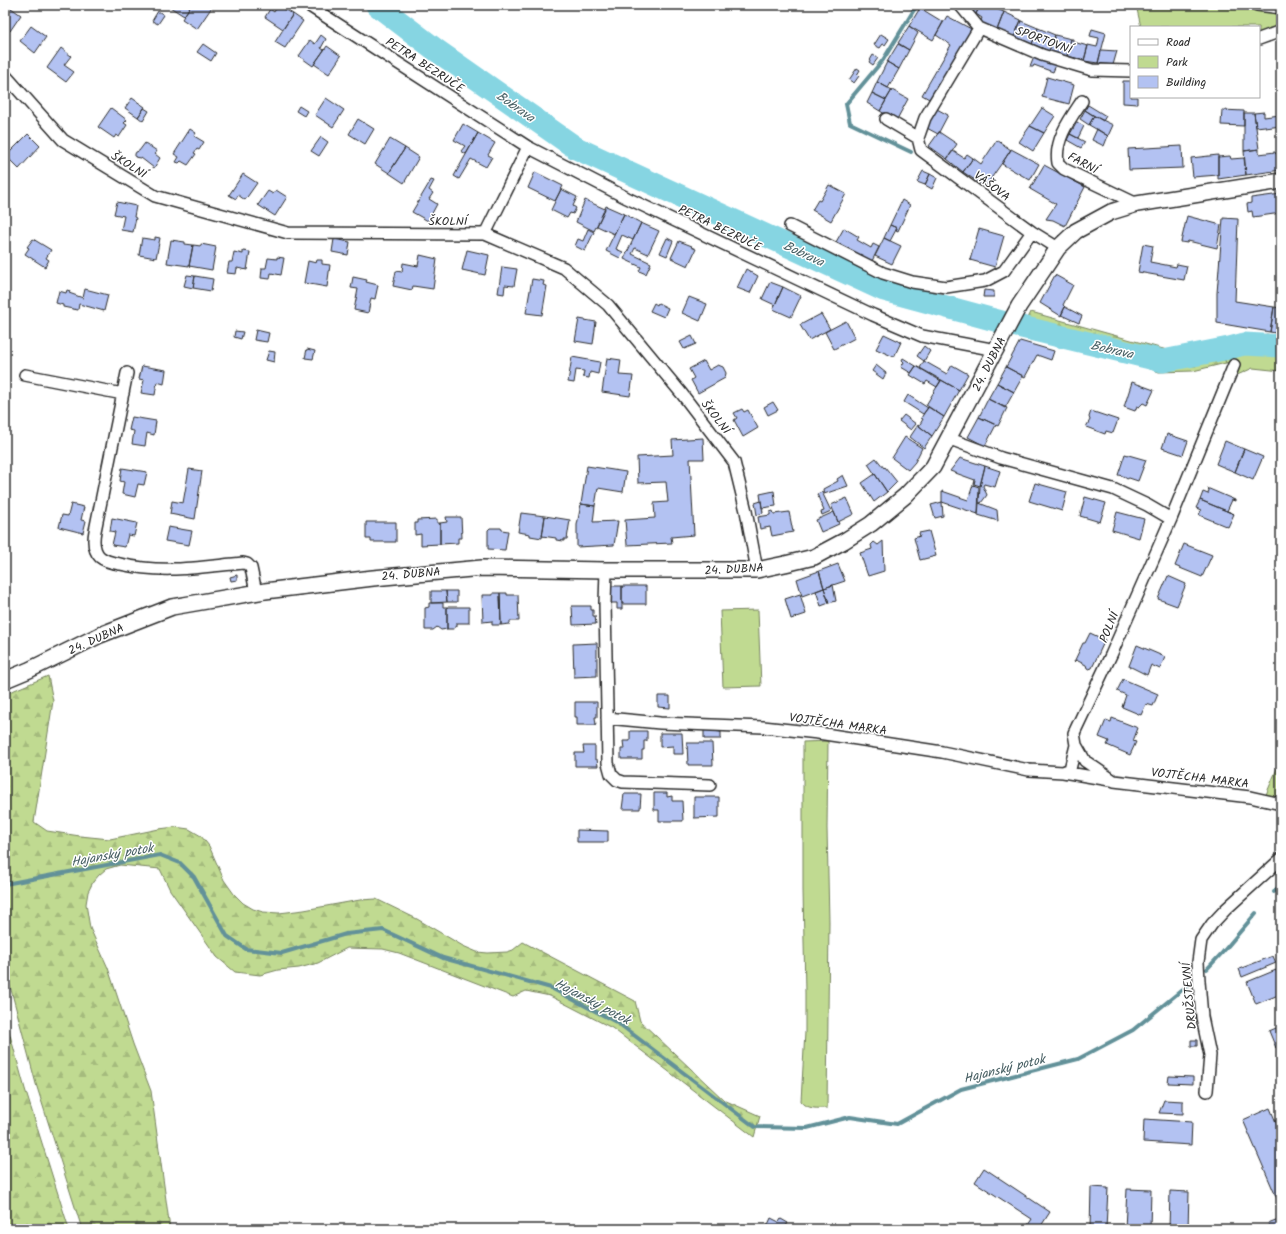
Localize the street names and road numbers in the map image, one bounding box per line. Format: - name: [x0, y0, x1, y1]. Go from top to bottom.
- street label: SPORTOVNÍ: [1013, 21, 1077, 60]
- street label: PETRA BEZRUČE: [382, 33, 469, 99]
- street label: ŠKOLNÍ: [107, 147, 152, 185]
- street label: FARNÍ: [1064, 147, 1104, 181]
- street label: VÁŠOVA: [970, 166, 1014, 206]
- street label: PETRA BEZRUČE: [675, 200, 766, 257]
- street label: ŠKOLNÍ: [428, 212, 470, 231]
- street label: 24. DUBNA: [968, 334, 1011, 395]
- street label: ŠKOLNÍ: [696, 396, 737, 440]
- street label: 24. DUBNA: [704, 558, 764, 581]
- street label: 24. DUBNA: [381, 562, 441, 587]
- street label: POLNÍ: [1094, 607, 1125, 646]
- street label: 24. DUBNA: [65, 619, 127, 660]
- street label: VOJTĚCHA MARKA: [788, 708, 888, 741]
- street label: VOJTĚCHA MARKA: [1150, 763, 1250, 794]
- street label: DRUŽSTEVNÍ: [1177, 959, 1202, 1030]

